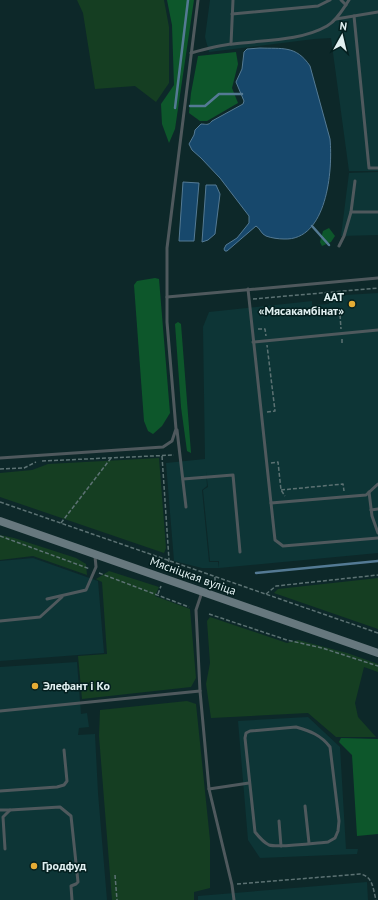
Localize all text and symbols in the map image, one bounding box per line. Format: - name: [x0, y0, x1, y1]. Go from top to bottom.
- north arrow: [322, 16, 362, 56]
- text: N: [339, 19, 348, 34]
- place label: ААТ «Мясакамбінат»: [259, 289, 344, 318]
- marker: ААТ «Мясакамбінат»: [347, 299, 357, 309]
- street label: Мясніцкая вуліца: [148, 553, 238, 598]
- place label: Элефант і Ко: [43, 678, 110, 693]
- marker: Элефант і Ко: [30, 681, 40, 691]
- place label: Гродфуд: [42, 858, 87, 873]
- marker: Гродфуд: [29, 861, 39, 871]

